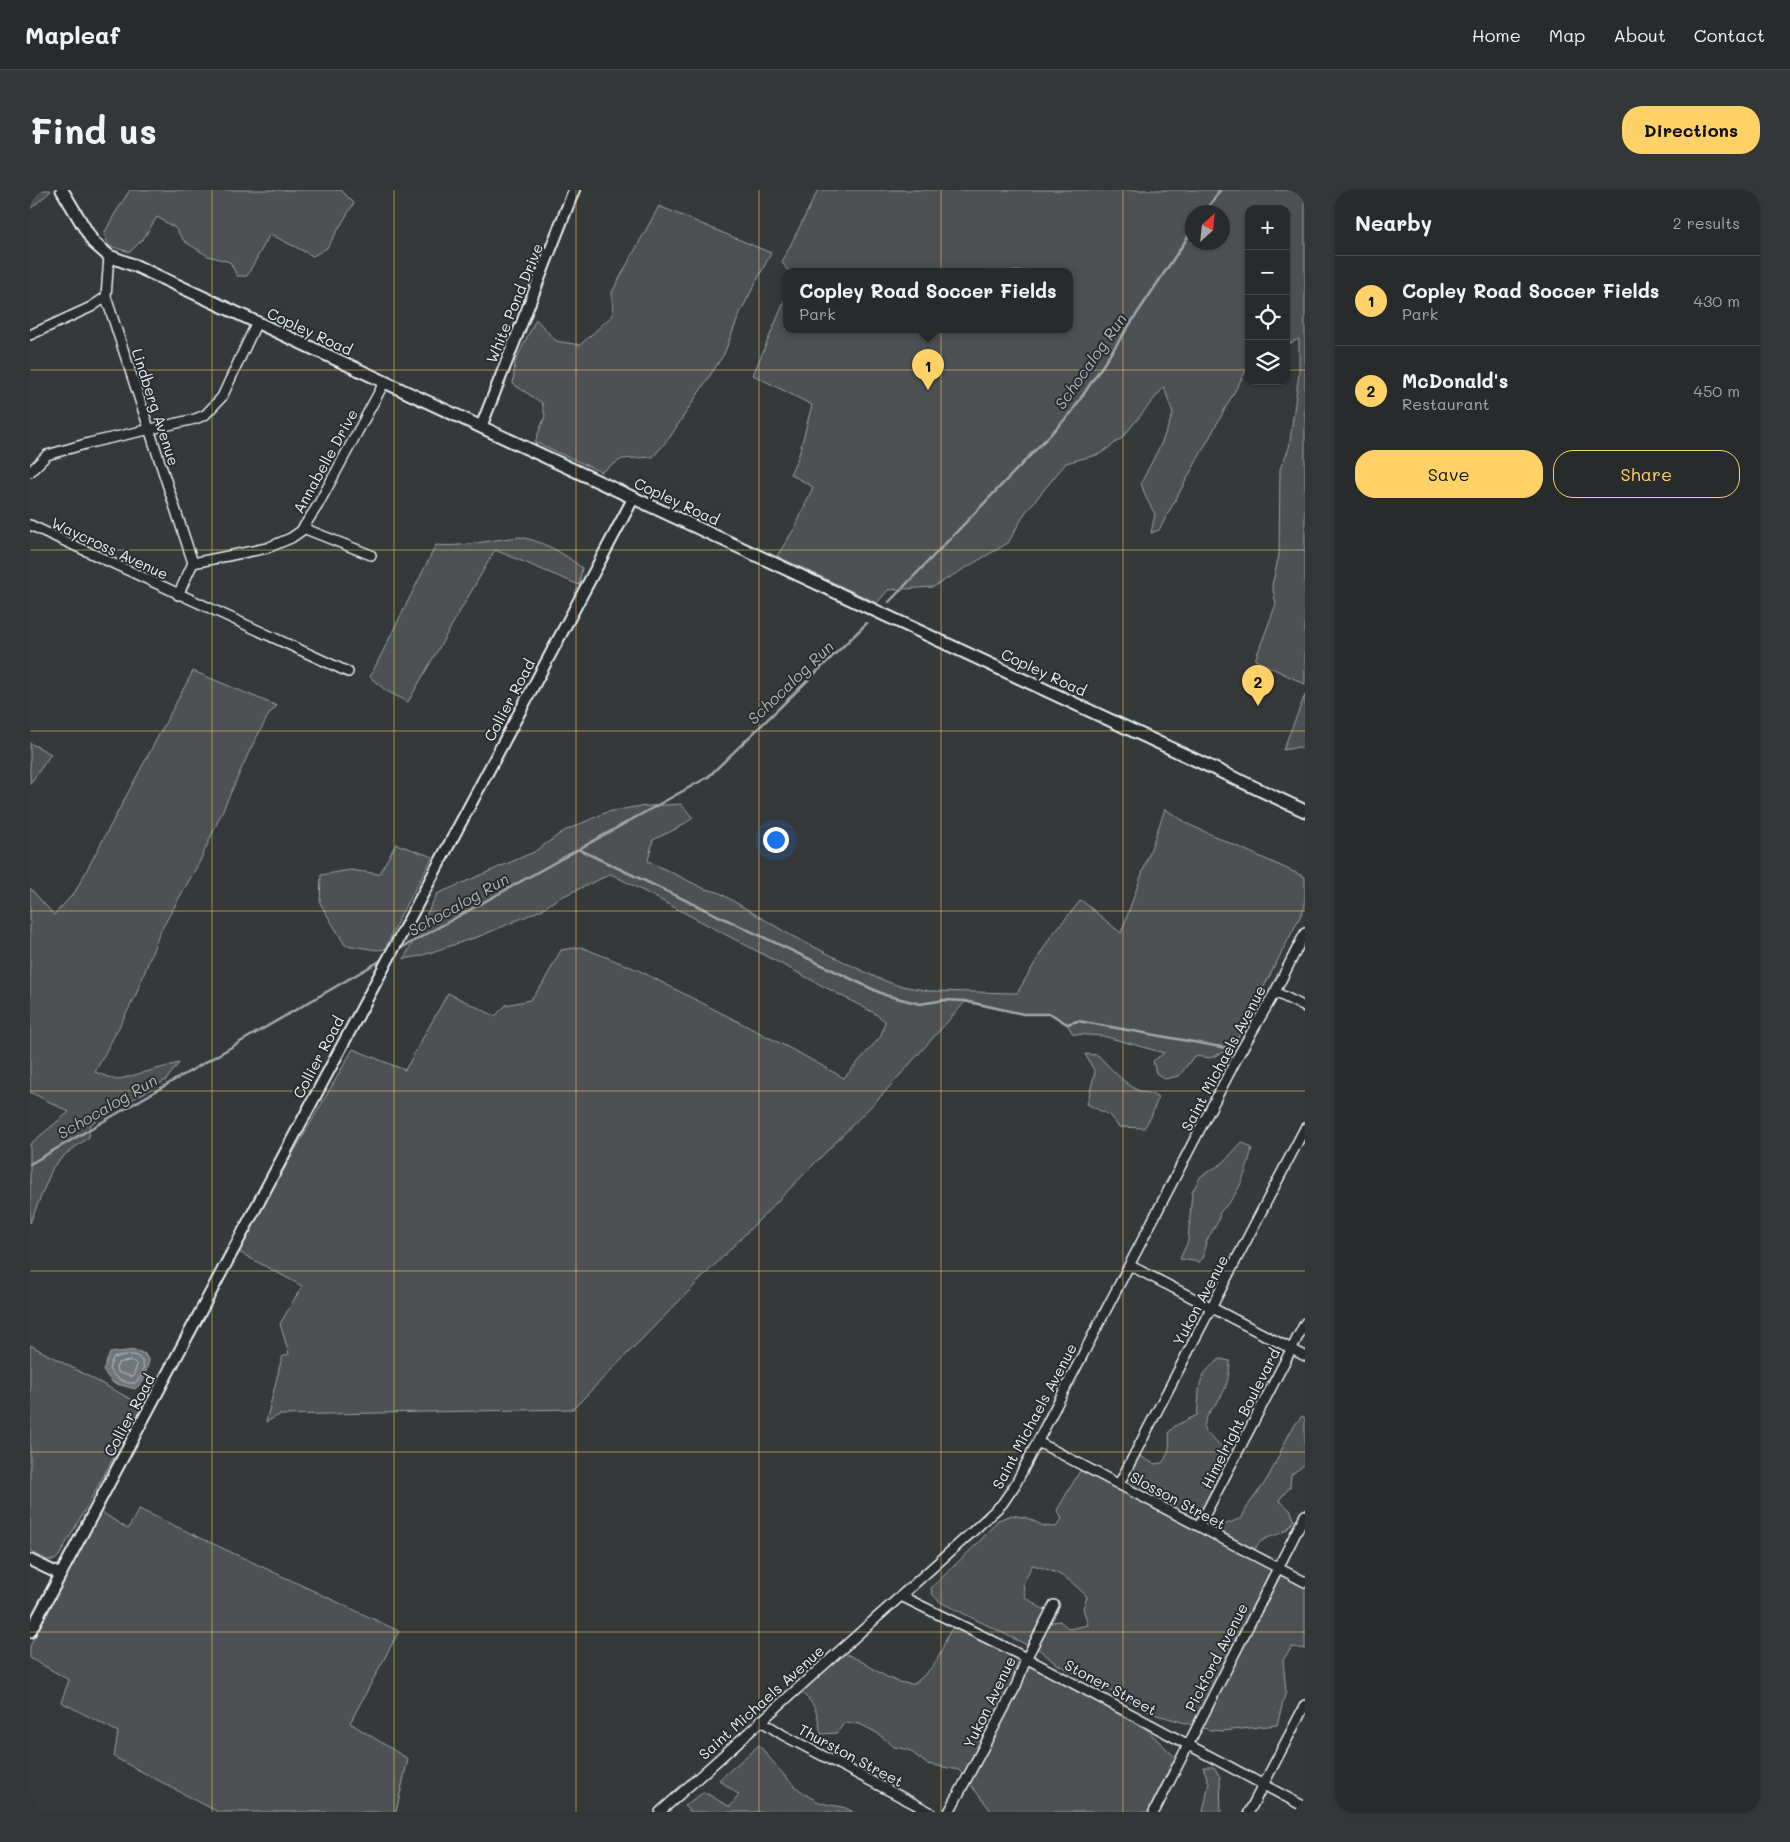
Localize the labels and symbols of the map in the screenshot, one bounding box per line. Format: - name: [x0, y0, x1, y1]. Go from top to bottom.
- north arrow: [1185, 205, 1230, 250]
- street label: White Pond Drive: [481, 240, 547, 366]
- street label: Copley Road: [264, 303, 356, 359]
- water label: Schocalog Run: [1049, 309, 1131, 413]
- street label: Lindberg Avenue: [128, 346, 184, 468]
- pin: 1: [912, 349, 944, 390]
- street label: Annabelle Drive: [288, 405, 362, 517]
- street label: Copley Road: [631, 473, 723, 529]
- street label: Waycross Avenue: [48, 512, 172, 584]
- water label: Schocalog Run: [742, 635, 838, 728]
- street label: Copley Road: [998, 644, 1090, 700]
- street label: Collier Road: [479, 655, 539, 745]
- pin: 2: [1242, 665, 1274, 706]
- your location: [763, 827, 789, 853]
- water label: Schocalog Run: [404, 868, 512, 940]
- street label: Saint Michaels Avenue: [1176, 982, 1270, 1134]
- street label: Collier Road: [288, 1012, 348, 1102]
- water label: Schocalog Run: [53, 1069, 161, 1143]
- street label: Yukon Avenue: [1168, 1251, 1232, 1349]
- street label: Saint Michaels Avenue: [987, 1340, 1081, 1492]
- street label: Himelright Boulevard: [1196, 1345, 1284, 1491]
- street label: Collier Road: [99, 1370, 159, 1460]
- street label: Slosson Street: [1127, 1466, 1229, 1534]
- street label: Pickford Avenue: [1180, 1599, 1252, 1715]
- street label: Saint Michaels Avenue: [694, 1640, 828, 1764]
- street label: Yukon Avenue: [958, 1653, 1020, 1751]
- street label: Stoner Street: [1061, 1654, 1161, 1720]
- street label: Thurston Street: [795, 1719, 907, 1791]

